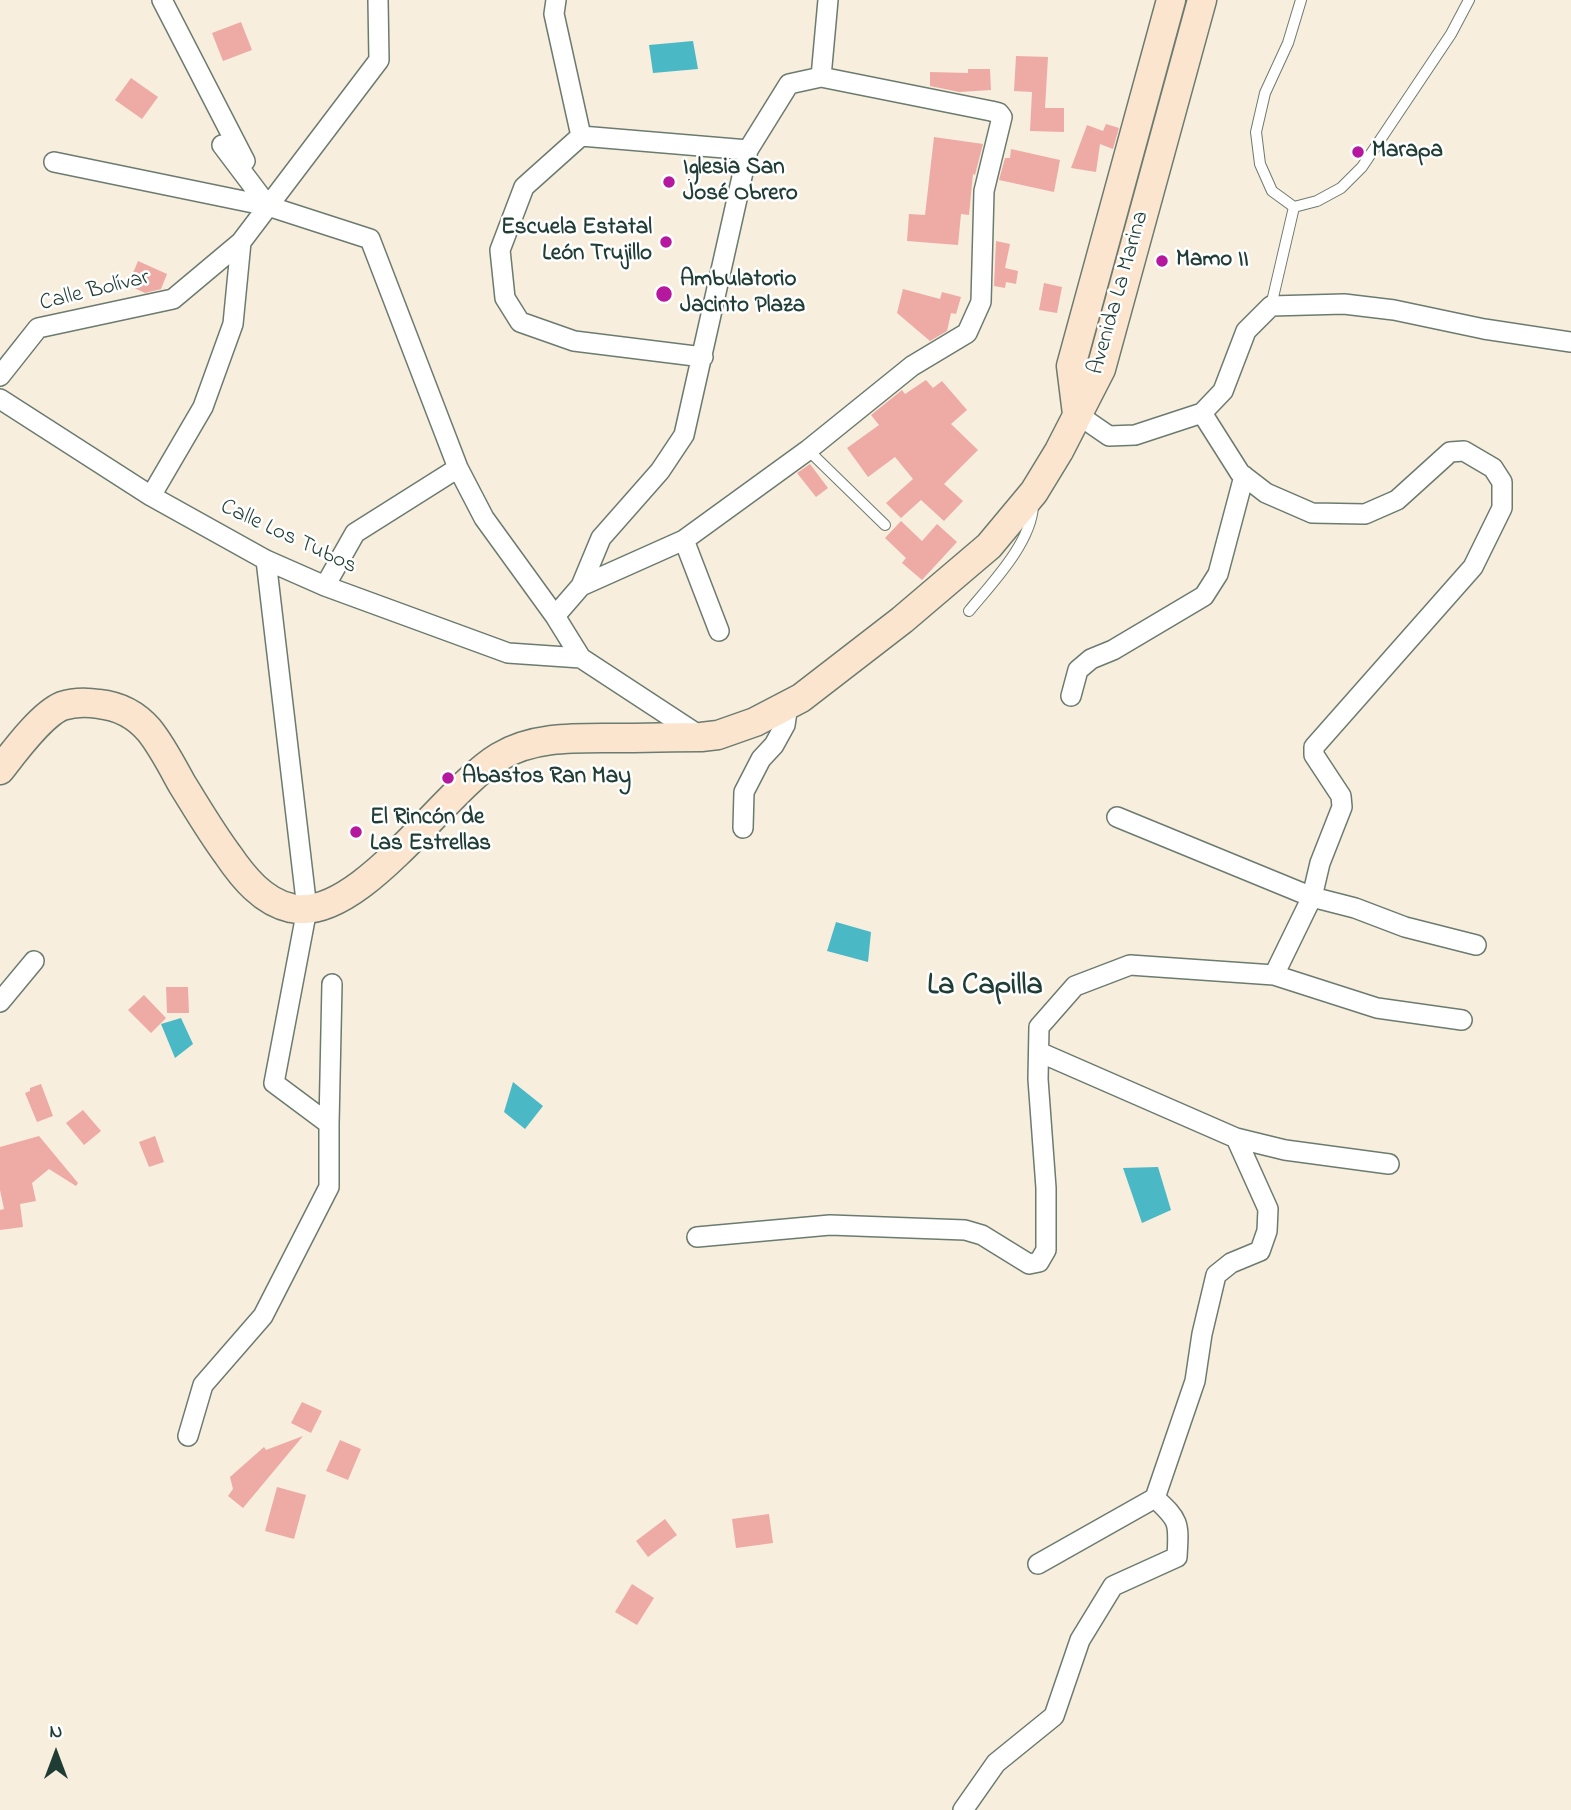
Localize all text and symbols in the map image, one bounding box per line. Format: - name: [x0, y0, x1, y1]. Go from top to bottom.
- place label: Marapa: [1372, 138, 1443, 166]
- marker: Marapa: [1350, 144, 1366, 160]
- place label: Iglesia San José Obrero: [683, 155, 798, 209]
- marker: Iglesia San José Obrero: [661, 174, 677, 190]
- street label: Avenida La Marina: [1083, 208, 1157, 378]
- place label: Escuela Estatal León Trujillo: [501, 215, 652, 269]
- marker: Escuela Estatal León Trujillo: [658, 234, 674, 250]
- place label: Mamo II: [1176, 247, 1249, 275]
- marker: Mamo II: [1154, 253, 1170, 269]
- street label: Calle Bolívar: [37, 265, 153, 319]
- place label: Ambulatorio Jacinto Plaza: [680, 267, 805, 321]
- marker: Ambulatorio Jacinto Plaza: [654, 284, 674, 304]
- street label: Calle Los Tubos: [215, 494, 361, 582]
- place label: Abastos Ran May: [462, 764, 631, 792]
- marker: Abastos Ran May: [440, 770, 456, 786]
- place label: El Rincón de Las Estrellas: [370, 805, 491, 859]
- marker: El Rincón de Las Estrellas: [348, 824, 364, 840]
- district label: La Capilla: [927, 970, 1043, 1006]
- north arrow: [21, 1719, 91, 1789]
- text: N: [50, 1719, 62, 1746]

